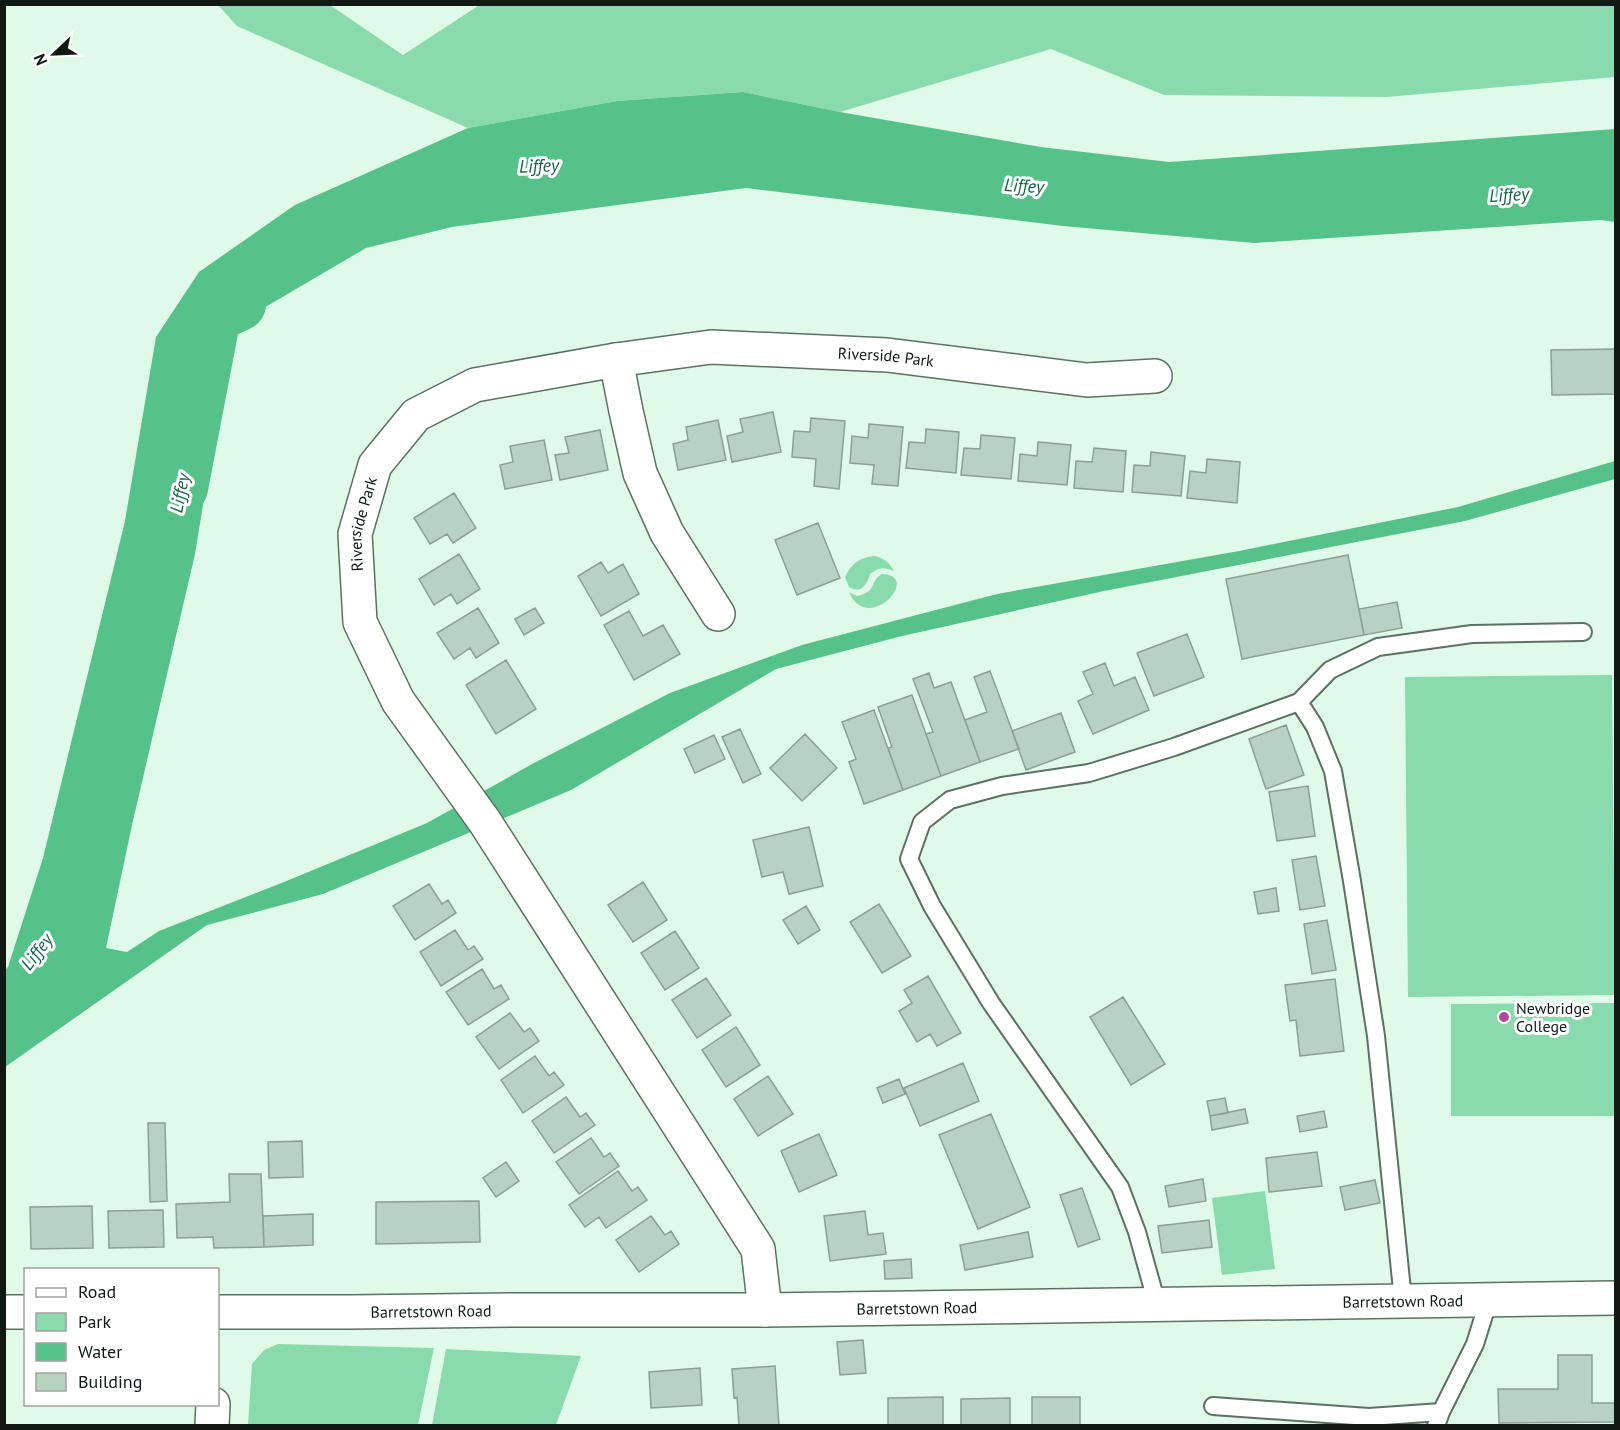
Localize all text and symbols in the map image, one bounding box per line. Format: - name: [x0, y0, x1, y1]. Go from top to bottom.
- north arrow: [24, 24, 84, 84]
- text: N: [29, 51, 51, 69]
- water label: Liffey: [519, 153, 560, 178]
- water label: Liffey: [1004, 173, 1046, 198]
- water label: Liffey: [1488, 182, 1531, 207]
- street label: Riverside Park: [837, 343, 935, 371]
- water label: Liffey: [164, 470, 195, 515]
- street label: Riverside Park: [345, 474, 381, 572]
- water label: Liffey: [15, 928, 58, 975]
- place label: Newbridge College: [1516, 998, 1590, 1036]
- marker: Newbridge College: [1497, 1010, 1511, 1024]
- legend: [24, 1268, 219, 1406]
- text: Road: [78, 1280, 116, 1303]
- street label: Barretstown Road: [1342, 1290, 1464, 1312]
- street label: Barretstown Road: [856, 1297, 978, 1319]
- street label: Barretstown Road: [370, 1300, 492, 1322]
- text: Park: [78, 1310, 111, 1333]
- text: Water: [78, 1340, 122, 1363]
- text: Building: [78, 1370, 142, 1393]

